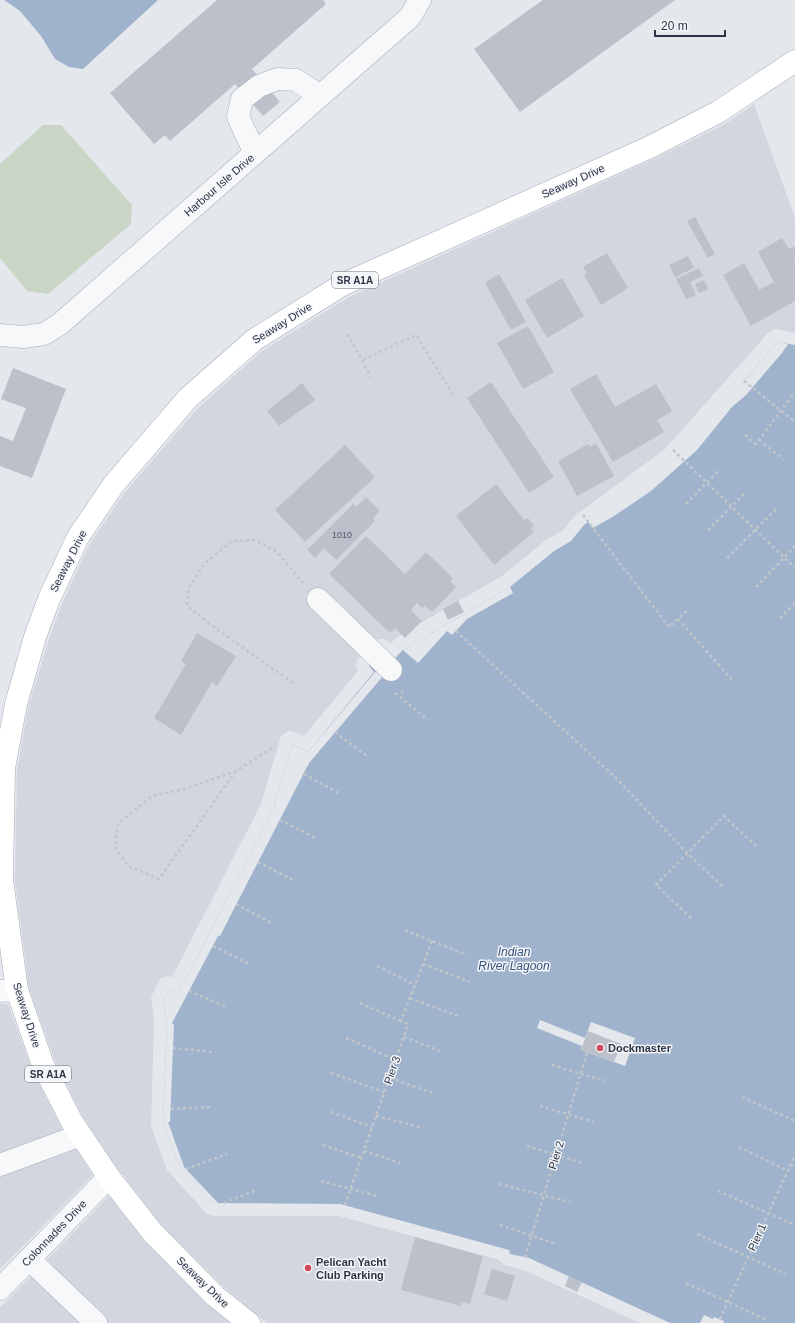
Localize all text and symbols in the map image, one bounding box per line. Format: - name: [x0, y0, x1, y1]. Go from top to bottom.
- scale bar: [655, 12, 725, 38]
- text: 20 m: [661, 19, 688, 33]
- street label: Harbour Isle Drive: [182, 151, 256, 219]
- street label: Seaway Drive: [540, 162, 606, 200]
- road number: SR A1A: [332, 272, 378, 288]
- street label: Seaway Drive: [250, 300, 314, 346]
- street label: Seaway Drive: [47, 528, 89, 594]
- house number: 1010: [332, 530, 352, 540]
- water label: Indian River Lagoon: [478, 945, 550, 973]
- street label: Seaway Drive: [11, 981, 43, 1049]
- place label: Dockmaster: [608, 1042, 672, 1054]
- marker: Dockmaster: [595, 1043, 605, 1053]
- street label: Pier 3: [382, 1054, 402, 1086]
- road number: SR A1A: [25, 1066, 71, 1082]
- street label: Pier 2: [546, 1139, 566, 1171]
- street label: Colonnades Drive: [19, 1197, 89, 1269]
- street label: Pier 1: [745, 1221, 769, 1253]
- street label: Seaway Drive: [174, 1254, 232, 1310]
- place label: Pelican Yacht Club Parking: [316, 1256, 387, 1281]
- marker: Pelican Yacht Club Parking: [303, 1263, 313, 1273]

